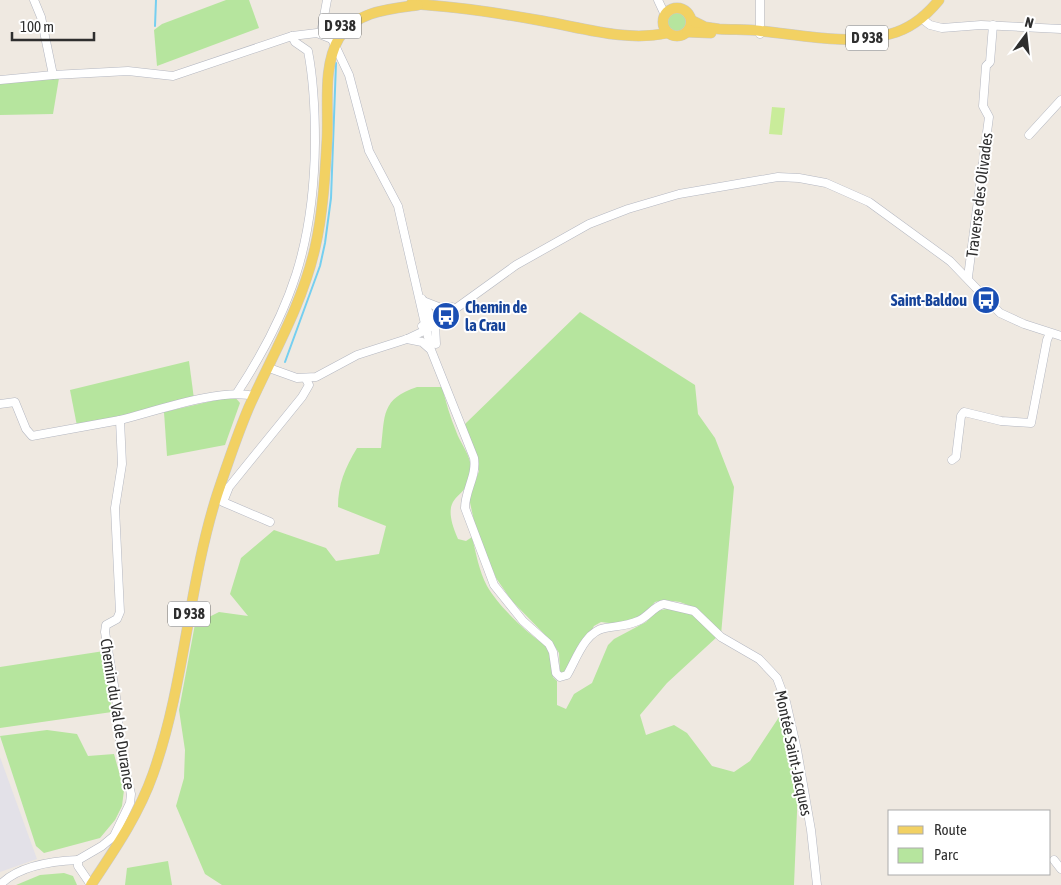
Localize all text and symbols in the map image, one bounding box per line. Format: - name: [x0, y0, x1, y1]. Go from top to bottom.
- scale bar: [12, 10, 95, 42]
- north arrow: [1001, 10, 1051, 60]
- road number: D 938: [319, 14, 361, 38]
- text: N: [1023, 14, 1035, 31]
- text: 100 m: [20, 18, 54, 35]
- road number: D 938: [846, 26, 888, 50]
- street label: Traverse des Olivades: [962, 131, 996, 259]
- bus stop icon: Saint-Baldou: [971, 285, 1001, 315]
- place label: Saint-Baldou: [891, 291, 967, 309]
- place label: Chemin de la Crau: [465, 298, 527, 334]
- bus stop icon: Chemin de la Crau: [431, 301, 461, 331]
- road number: D 938: [168, 602, 210, 626]
- street label: Chemin du Val de Durance: [97, 637, 139, 791]
- street label: Montée Saint-Jacques: [771, 689, 816, 818]
- legend: [888, 810, 1051, 875]
- text: Route: [934, 821, 967, 838]
- text: Parc: [934, 846, 958, 863]

